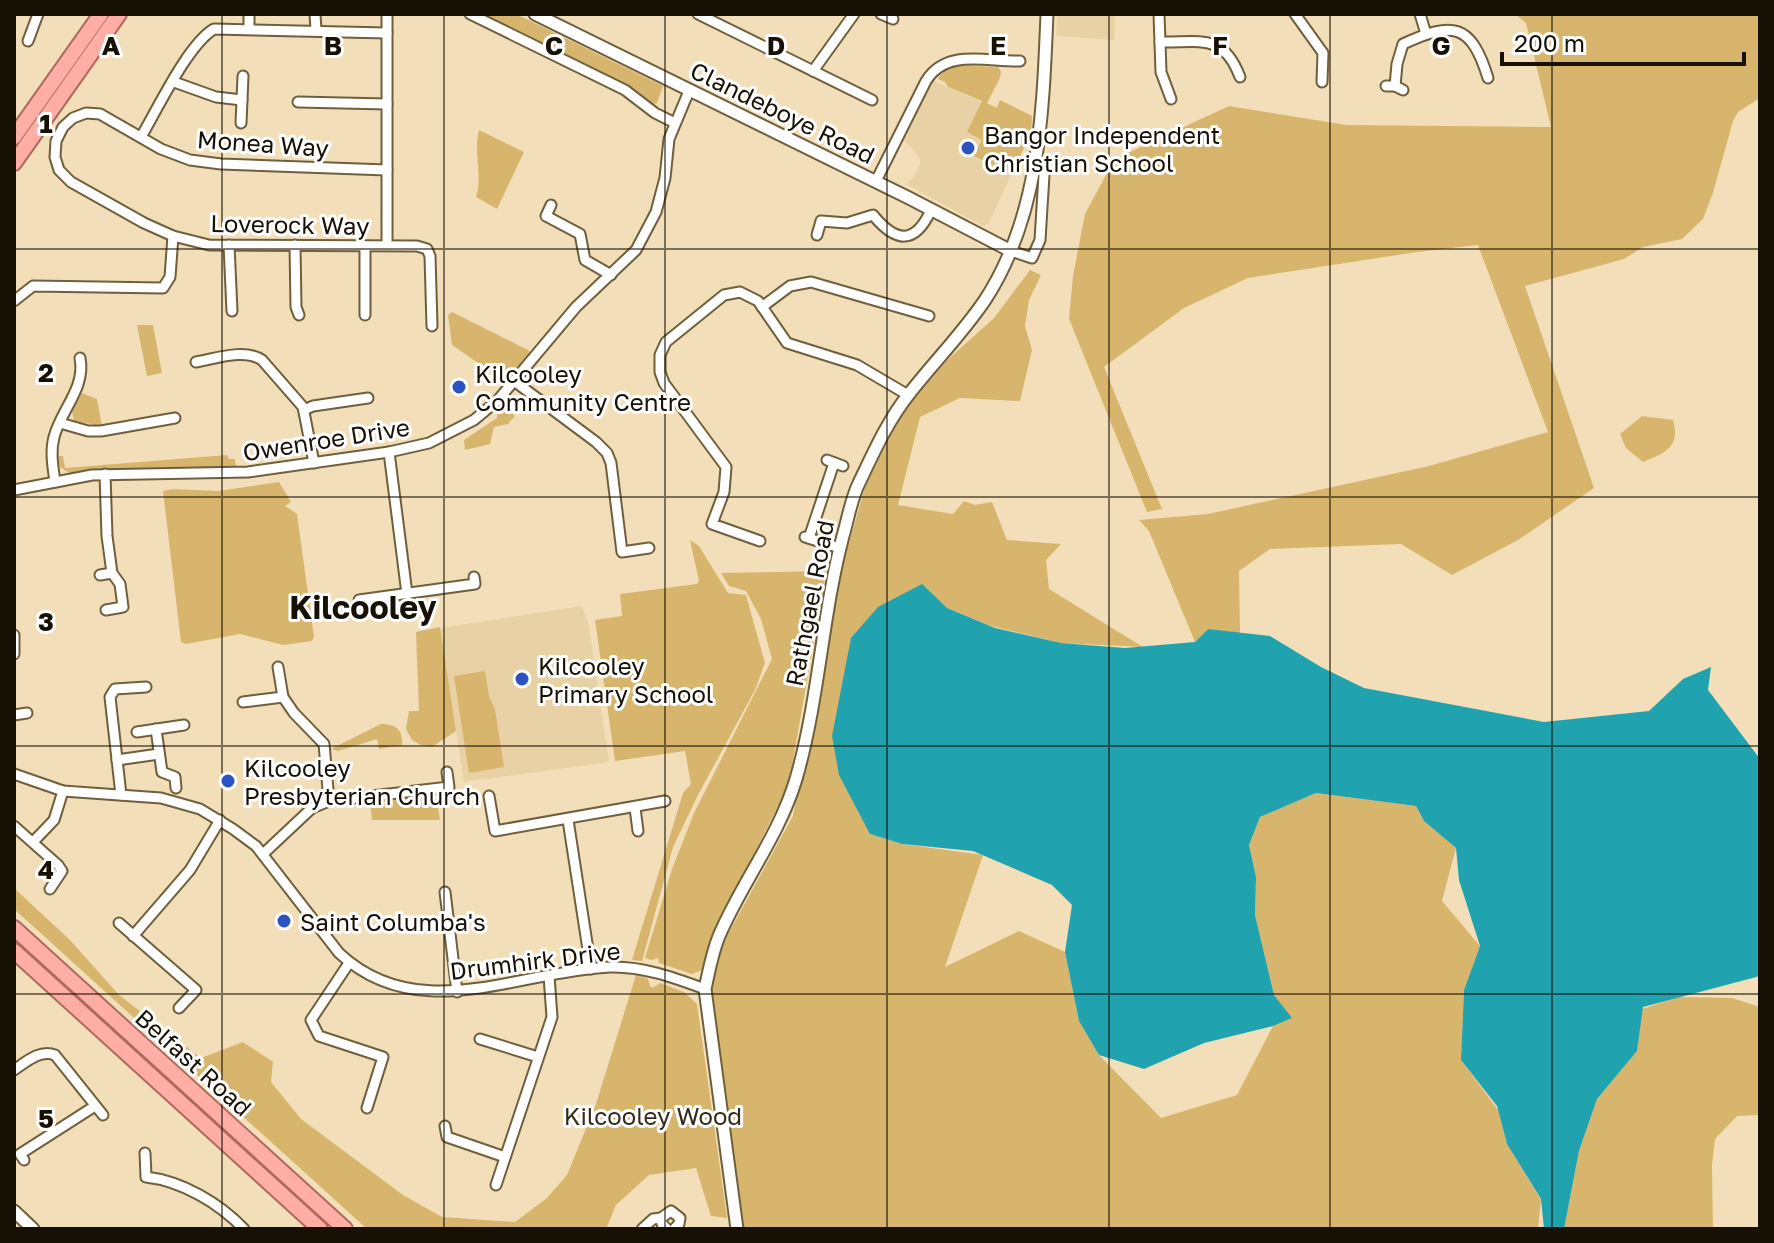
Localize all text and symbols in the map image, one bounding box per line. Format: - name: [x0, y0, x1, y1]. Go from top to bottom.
- scale bar: [1502, 16, 1744, 66]
- text: 200 m: [1514, 28, 1585, 57]
- text: A: [102, 30, 121, 61]
- text: B: [324, 30, 342, 61]
- text: C: [545, 30, 563, 61]
- text: D: [767, 30, 785, 61]
- text: E: [990, 30, 1006, 61]
- text: F: [1212, 30, 1228, 61]
- text: G: [1431, 30, 1451, 61]
- street label: Clandeboye Road: [686, 55, 880, 169]
- text: 1: [39, 108, 53, 139]
- place label: Bangor Independent Christian School: [984, 120, 1220, 177]
- street label: Monea Way: [196, 124, 330, 162]
- marker: Bangor Independent Christian School: [959, 139, 977, 157]
- street label: Loverock Way: [210, 208, 370, 240]
- text: 2: [38, 357, 54, 388]
- place label: Kilcooley Community Centre: [475, 359, 691, 416]
- marker: Kilcooley Community Centre: [450, 378, 468, 396]
- street label: Owenroe Drive: [240, 411, 412, 467]
- street label: Rathgael Road: [779, 518, 839, 688]
- district label: Kilcooley: [289, 588, 437, 626]
- text: 3: [38, 606, 54, 637]
- place label: Kilcooley Primary School: [538, 651, 714, 708]
- marker: Kilcooley Primary School: [513, 670, 531, 688]
- place label: Kilcooley Presbyterian Church: [244, 753, 480, 810]
- marker: Kilcooley Presbyterian Church: [219, 772, 237, 790]
- text: 4: [38, 854, 54, 885]
- place label: Saint Columba's: [300, 907, 486, 936]
- marker: Saint Columba's: [275, 912, 293, 930]
- street label: Drumhirk Drive: [448, 935, 622, 985]
- street label: Belfast Road: [130, 1002, 258, 1122]
- park label: Kilcooley Wood: [564, 1101, 742, 1130]
- text: 5: [38, 1103, 54, 1134]

